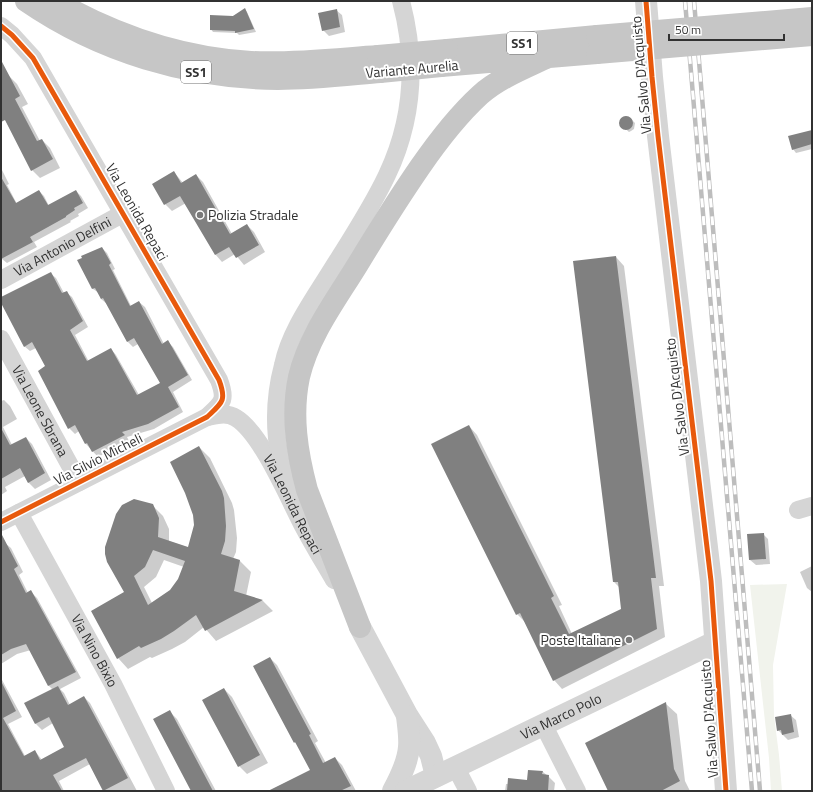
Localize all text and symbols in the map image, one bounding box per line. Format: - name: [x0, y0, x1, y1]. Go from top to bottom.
- street label: Via Salvo D'Acquisto: [625, 15, 656, 135]
- scale bar: [669, 16, 784, 42]
- text: 50 m: [675, 20, 701, 39]
- road number: SS1: [507, 32, 537, 54]
- street label: Variante Aurelia: [365, 54, 459, 83]
- road number: SS1: [181, 61, 211, 83]
- street label: Via Leonida Repaci: [101, 159, 174, 264]
- place label: Polizia Stradale: [208, 204, 298, 225]
- marker: Polizia Stradale: [195, 210, 205, 220]
- street label: Via Antonio Delfini: [10, 211, 115, 281]
- street label: Via Salvo D'Acquisto: [659, 337, 694, 457]
- street label: Via Leone Sbrana: [7, 361, 74, 460]
- street label: Via Silvio Micheli: [50, 427, 146, 490]
- street label: Via Leonida Repaci: [258, 450, 328, 558]
- street label: Via Nino Bixio: [66, 610, 124, 691]
- place label: Poste Italiane: [541, 629, 621, 650]
- marker: Poste Italiane: [624, 635, 634, 645]
- street label: Via Salvo D'Acquisto: [694, 659, 723, 779]
- street label: Via Marco Polo: [517, 687, 605, 744]

